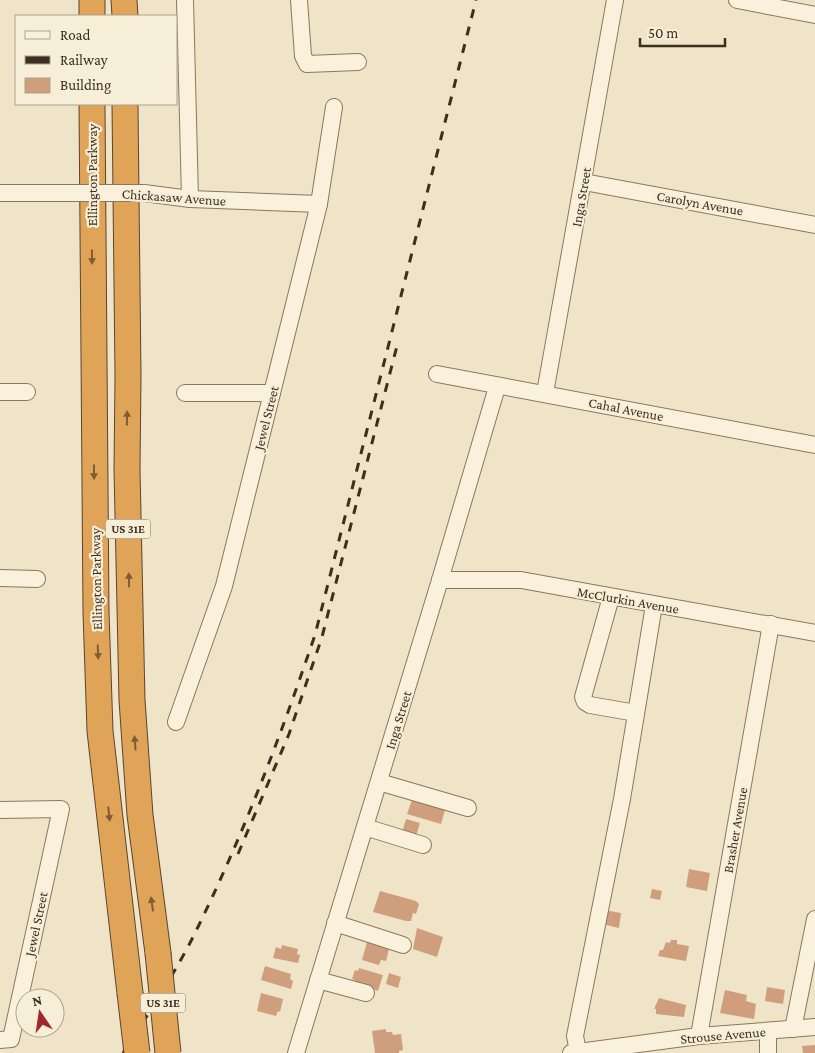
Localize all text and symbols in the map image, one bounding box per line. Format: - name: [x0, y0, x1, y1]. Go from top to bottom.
- legend: [15, 15, 178, 105]
- scale bar: [640, 15, 725, 47]
- text: 50 m: [648, 25, 678, 41]
- text: Road: [60, 27, 91, 43]
- text: Railway: [60, 52, 108, 69]
- text: Building: [60, 77, 111, 94]
- street label: Ellington Parkway: [84, 123, 100, 226]
- street label: Inga Street: [568, 166, 594, 228]
- street label: Chickasaw Avenue: [121, 185, 227, 209]
- street label: Carolyn Avenue: [655, 187, 745, 219]
- one-way arrow: [89, 250, 97, 266]
- street label: Jewel Street: [250, 384, 282, 454]
- street label: Cahal Avenue: [587, 394, 665, 424]
- one-way arrow: [123, 410, 131, 426]
- one-way arrow: [90, 465, 98, 481]
- road number: US 31E: [106, 520, 150, 538]
- street label: Ellington Parkway: [87, 527, 105, 630]
- one-way arrow: [125, 572, 133, 588]
- street label: McClurkin Avenue: [576, 583, 680, 617]
- one-way arrow: [94, 645, 102, 661]
- street label: Inga Street: [382, 688, 415, 751]
- one-way arrow: [131, 734, 139, 750]
- street label: Brasher Avenue: [720, 786, 750, 874]
- one-way arrow: [105, 807, 113, 823]
- street label: Jewel Street: [21, 890, 51, 960]
- one-way arrow: [148, 896, 156, 912]
- north arrow: [15, 988, 65, 1038]
- text: N: [31, 991, 44, 1009]
- road number: US 31E: [140, 994, 186, 1012]
- street label: Strouse Avenue: [680, 1023, 766, 1047]

